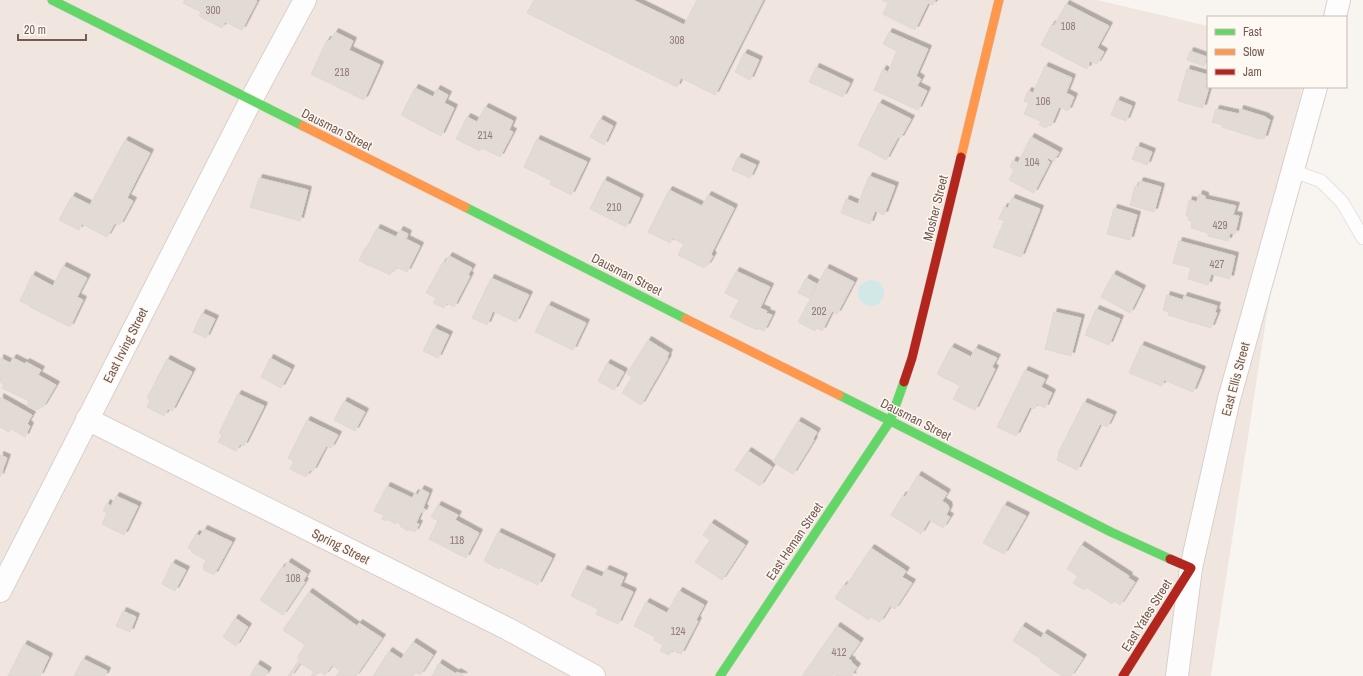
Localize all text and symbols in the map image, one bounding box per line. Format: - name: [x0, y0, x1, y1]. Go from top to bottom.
- house number: 300: [205, 3, 221, 17]
- scale bar: [18, 16, 86, 42]
- legend: [1207, 16, 1347, 88]
- house number: 108: [1060, 19, 1076, 33]
- text: 20 m: [24, 22, 46, 38]
- text: Fast: [1243, 24, 1262, 40]
- house number: 308: [669, 33, 685, 47]
- text: Slow: [1243, 44, 1265, 60]
- text: Jam: [1243, 64, 1262, 80]
- house number: 218: [334, 65, 350, 79]
- house number: 106: [1035, 94, 1051, 108]
- street label: Dausman Street: [299, 104, 375, 155]
- house number: 214: [477, 128, 493, 142]
- house number: 104: [1024, 155, 1040, 169]
- street label: Mosher Street: [919, 174, 952, 243]
- house number: 210: [606, 200, 622, 214]
- house number: 429: [1212, 218, 1228, 232]
- street label: Dausman Street: [589, 249, 665, 300]
- house number: 427: [1209, 257, 1225, 271]
- house number: 202: [811, 304, 827, 318]
- street label: East Irving Street: [99, 305, 152, 386]
- street label: East Ellis Street: [1217, 340, 1254, 418]
- street label: Dausman Street: [878, 394, 954, 445]
- street label: East Heman Street: [762, 499, 827, 583]
- street label: Spring Street: [309, 525, 373, 568]
- house number: 118: [450, 533, 464, 547]
- house number: 108: [285, 571, 301, 585]
- street label: East Yates Street: [1117, 576, 1175, 655]
- house number: 124: [670, 624, 686, 638]
- house number: 412: [831, 645, 847, 659]

